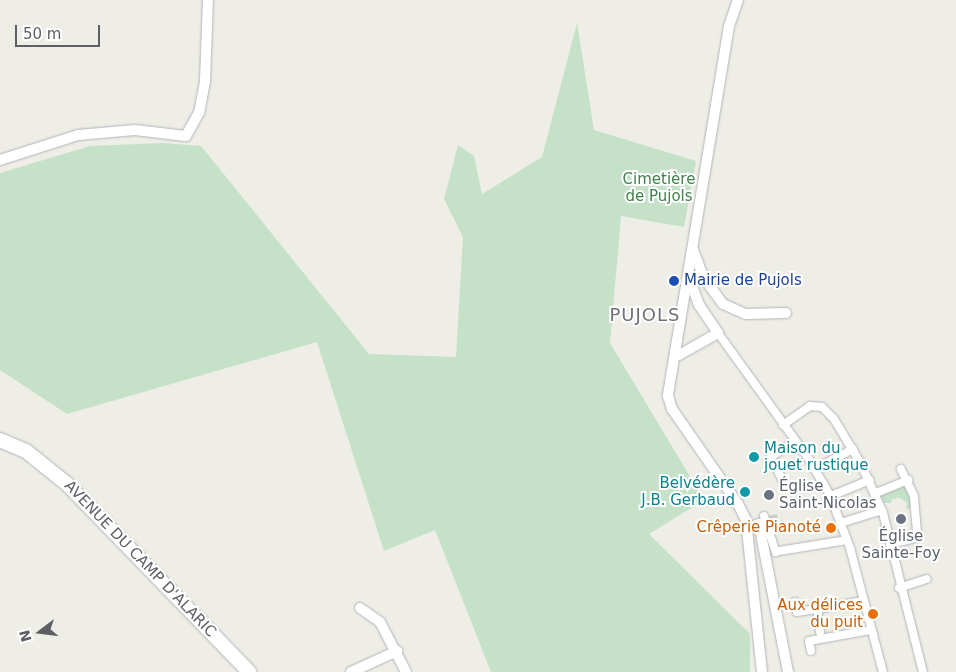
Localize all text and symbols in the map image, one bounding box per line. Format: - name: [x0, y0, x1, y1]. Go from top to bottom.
- scale bar: [18, 15, 102, 47]
- text: 50 m: [23, 25, 61, 43]
- park label: Cimetière de Pujols: [623, 170, 695, 205]
- place label: Mairie de Pujols: [684, 272, 802, 290]
- marker: Mairie de Pujols: [668, 275, 680, 287]
- district label: PUJOLS: [609, 304, 681, 326]
- place label: Maison du jouet rustique: [764, 439, 869, 474]
- marker: Maison du jouet rustique: [748, 451, 760, 463]
- place label: Belvédère J.B. Gerbaud: [641, 474, 735, 509]
- street label: AVENUE DU CAMP D'ALARIC: [60, 477, 220, 641]
- place label: Église Saint-Nicolas: [779, 477, 877, 512]
- marker: Belvédère J.B. Gerbaud: [739, 486, 751, 498]
- marker: Église Saint-Nicolas: [763, 489, 775, 501]
- marker: Église Sainte-Foy: [895, 513, 907, 525]
- place label: Crêperie Pianoté: [697, 519, 821, 537]
- marker: Crêperie Pianoté: [825, 522, 837, 534]
- place label: Église Sainte-Foy: [861, 527, 941, 562]
- place label: Aux délices du puit: [777, 596, 863, 631]
- north arrow: [15, 607, 65, 657]
- marker: Aux délices du puit: [867, 608, 879, 620]
- text: N: [16, 628, 35, 644]

